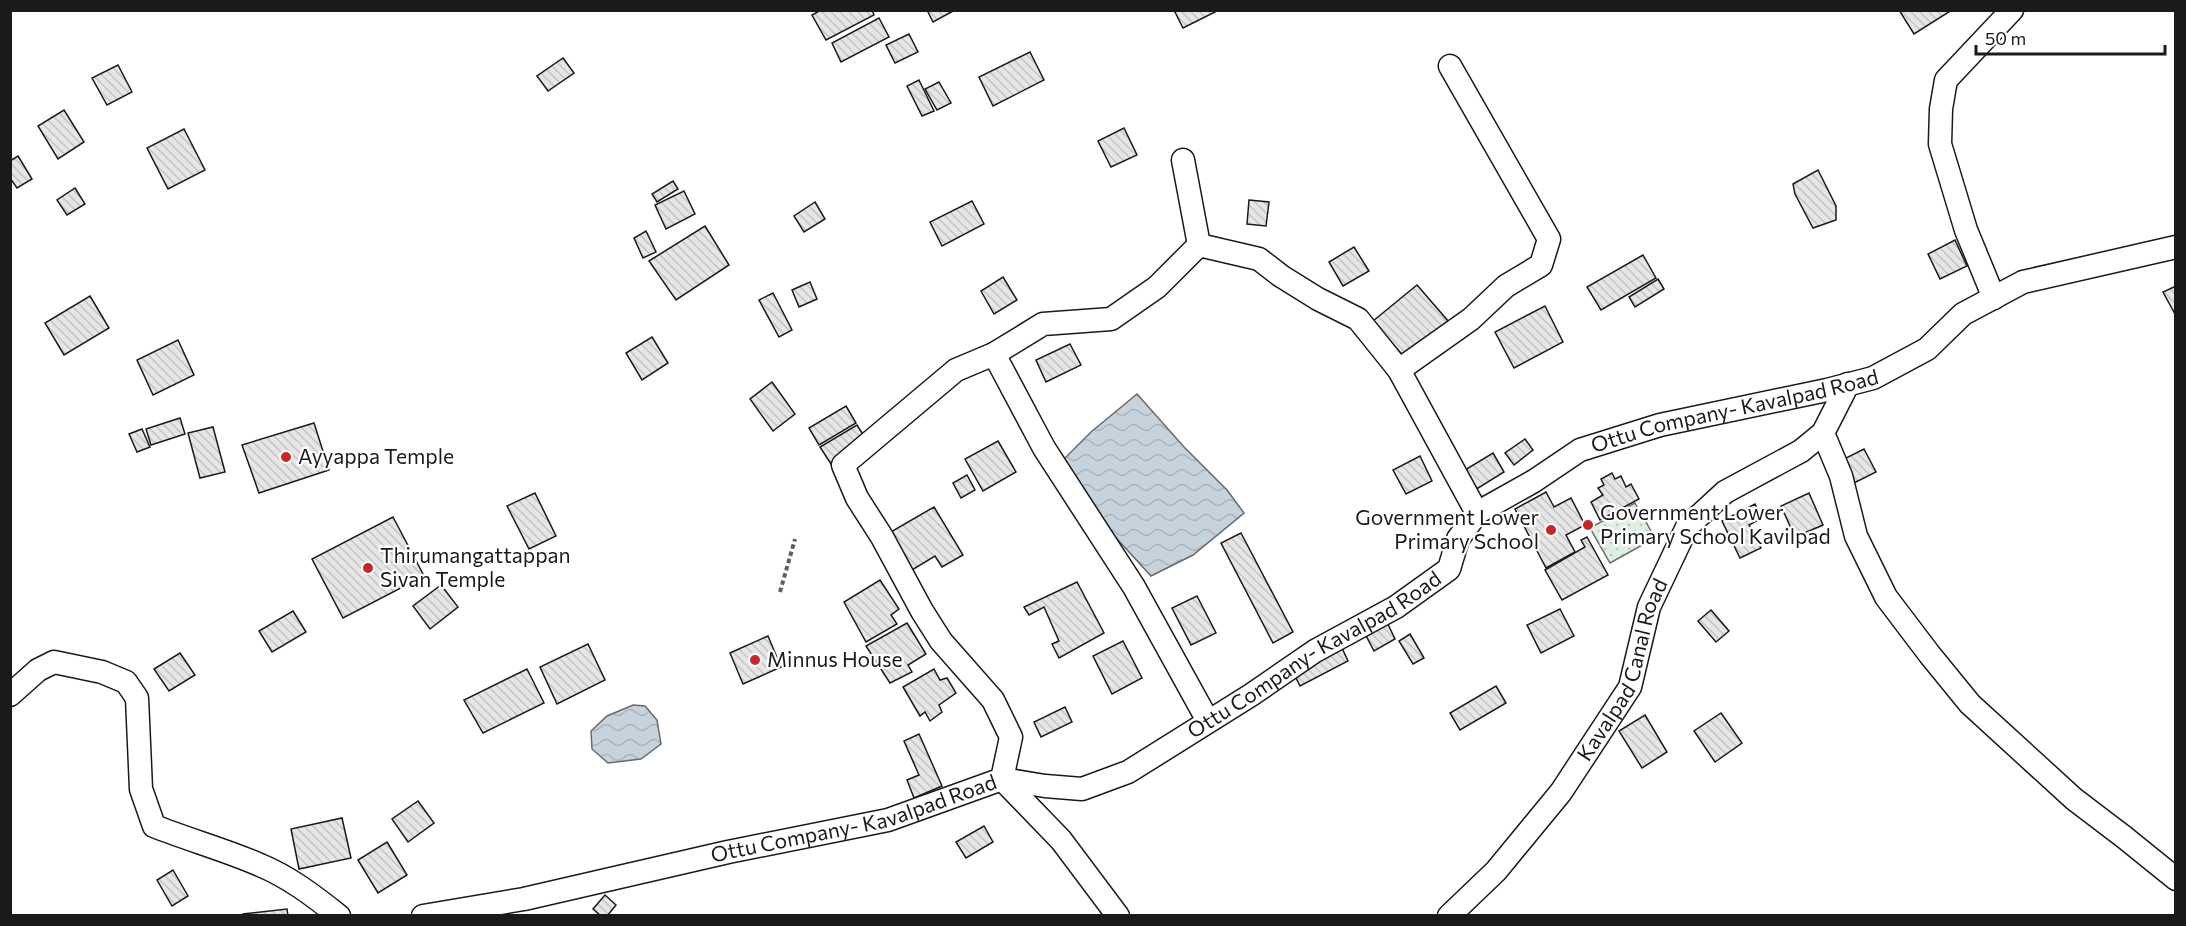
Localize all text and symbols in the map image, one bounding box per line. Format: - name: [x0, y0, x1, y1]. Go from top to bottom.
- scale bar: [1976, 18, 2165, 56]
- text: 50 m: [1985, 27, 2026, 49]
- street label: Ottu Company- Kavalpad Road: [1587, 363, 1881, 457]
- place label: Ayyappa Temple: [298, 443, 454, 468]
- marker: Ayyappa Temple: [279, 450, 293, 464]
- place label: Government Lower Primary School Kavilpad: [1600, 499, 1831, 548]
- place label: Government Lower Primary School: [1355, 504, 1539, 553]
- marker: Government Lower Primary School Kavilpad: [1581, 518, 1595, 532]
- marker: Government Lower Primary School: [1544, 523, 1558, 537]
- place label: Thirumangattappan Sivan Temple: [380, 542, 571, 591]
- marker: Thirumangattappan Sivan Temple: [361, 561, 375, 575]
- street label: Ottu Company- Kavalpad Road: [1182, 565, 1445, 743]
- street label: Kavalpad Canal Road: [1571, 574, 1672, 765]
- place label: Minnus House: [767, 646, 903, 671]
- marker: Minnus House: [748, 653, 762, 667]
- street label: Ottu Company- Kavalpad Road: [708, 768, 999, 867]

